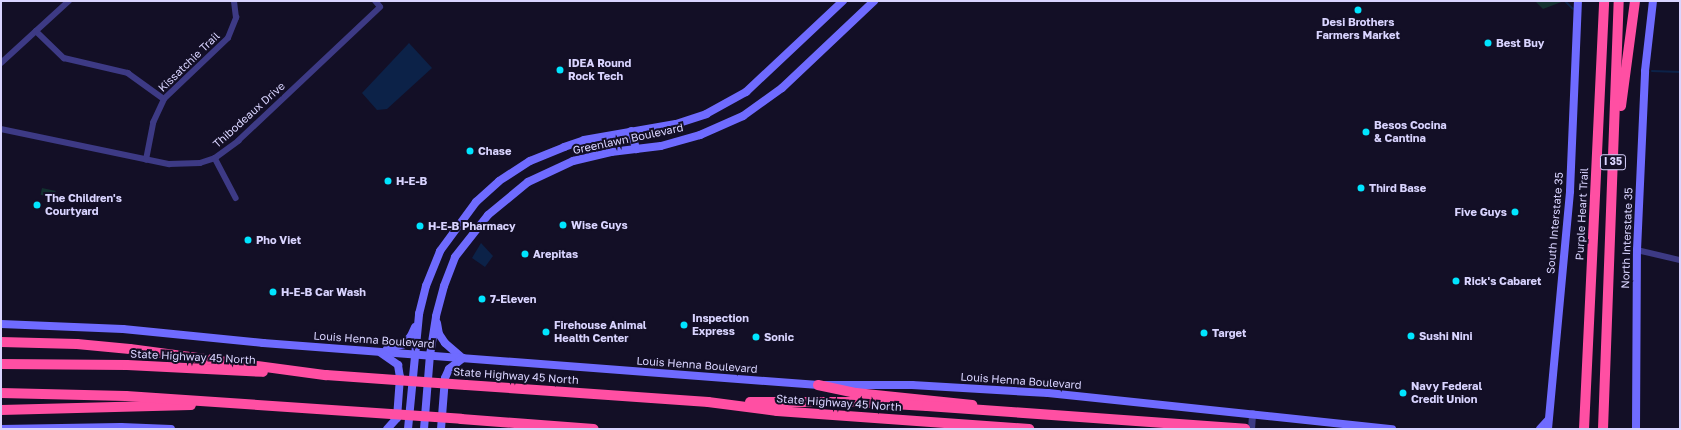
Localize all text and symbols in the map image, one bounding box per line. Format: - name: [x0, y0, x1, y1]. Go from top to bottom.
- marker: Desi Brothers Farmers Market: [1353, 5, 1363, 15]
- place label: Desi Brothers Farmers Market: [1316, 16, 1400, 42]
- street label: Kissatchie Trail: [156, 29, 222, 95]
- place label: Best Buy: [1496, 36, 1544, 50]
- marker: Best Buy: [1483, 38, 1493, 48]
- place label: IDEA Round Rock Tech: [568, 57, 631, 83]
- marker: IDEA Round Rock Tech: [555, 65, 565, 75]
- street label: Thibodeaux Drive: [210, 79, 288, 151]
- place label: Besos Cocina & Cantina: [1374, 119, 1447, 145]
- street label: Greenlawn Boulevard: [572, 121, 684, 157]
- marker: Besos Cocina & Cantina: [1361, 127, 1371, 137]
- place label: Chase: [478, 144, 511, 158]
- marker: Chase: [465, 146, 475, 156]
- road number: I 35: [1599, 154, 1627, 170]
- street label: Purple Heart Trail: [1573, 167, 1591, 261]
- street label: South Interstate 35: [1544, 172, 1566, 274]
- place label: H-E-B: [396, 174, 427, 188]
- marker: H-E-B: [383, 176, 393, 186]
- place label: Third Base: [1369, 181, 1426, 195]
- marker: Third Base: [1356, 183, 1366, 193]
- street label: North Interstate 35: [1619, 187, 1635, 289]
- place label: The Children's Courtyard: [45, 192, 122, 218]
- marker: The Children's Courtyard: [32, 200, 42, 210]
- place label: Five Guys: [1455, 205, 1507, 219]
- marker: Five Guys: [1510, 207, 1520, 217]
- place label: Wise Guys: [571, 218, 628, 232]
- place label: H-E-B Pharmacy: [428, 219, 516, 233]
- marker: Wise Guys: [558, 220, 568, 230]
- marker: H-E-B Pharmacy: [415, 221, 425, 231]
- place label: Pho Viet: [256, 233, 301, 247]
- marker: Pho Viet: [243, 235, 253, 245]
- place label: Arepitas: [533, 247, 578, 261]
- marker: Arepitas: [520, 249, 530, 259]
- place label: Rick's Cabaret: [1464, 274, 1541, 288]
- marker: Rick's Cabaret: [1451, 276, 1461, 286]
- place label: H-E-B Car Wash: [281, 285, 366, 299]
- marker: H-E-B Car Wash: [268, 287, 278, 297]
- place label: 7-Eleven: [490, 292, 536, 306]
- marker: 7-Eleven: [477, 294, 487, 304]
- place label: Inspection Express: [692, 312, 749, 338]
- place label: Firehouse Animal Health Center: [554, 319, 647, 345]
- marker: Inspection Express: [679, 320, 689, 330]
- place label: Target: [1212, 326, 1246, 340]
- marker: Firehouse Animal Health Center: [541, 327, 551, 337]
- marker: Target: [1199, 328, 1209, 338]
- street label: Louis Henna Boulevard: [313, 329, 435, 351]
- place label: Sushi Nini: [1419, 329, 1473, 343]
- place label: Sonic: [764, 330, 794, 344]
- marker: Sushi Nini: [1406, 331, 1416, 341]
- marker: Sonic: [751, 332, 761, 342]
- street label: State Highway 45 North: [130, 347, 256, 367]
- street label: Louis Henna Boulevard: [636, 354, 758, 376]
- street label: State Highway 45 North: [453, 365, 579, 387]
- street label: Louis Henna Boulevard: [960, 370, 1082, 392]
- place label: Navy Federal Credit Union: [1411, 380, 1482, 406]
- marker: Navy Federal Credit Union: [1398, 388, 1408, 398]
- street label: State Highway 45 North: [776, 392, 902, 414]

